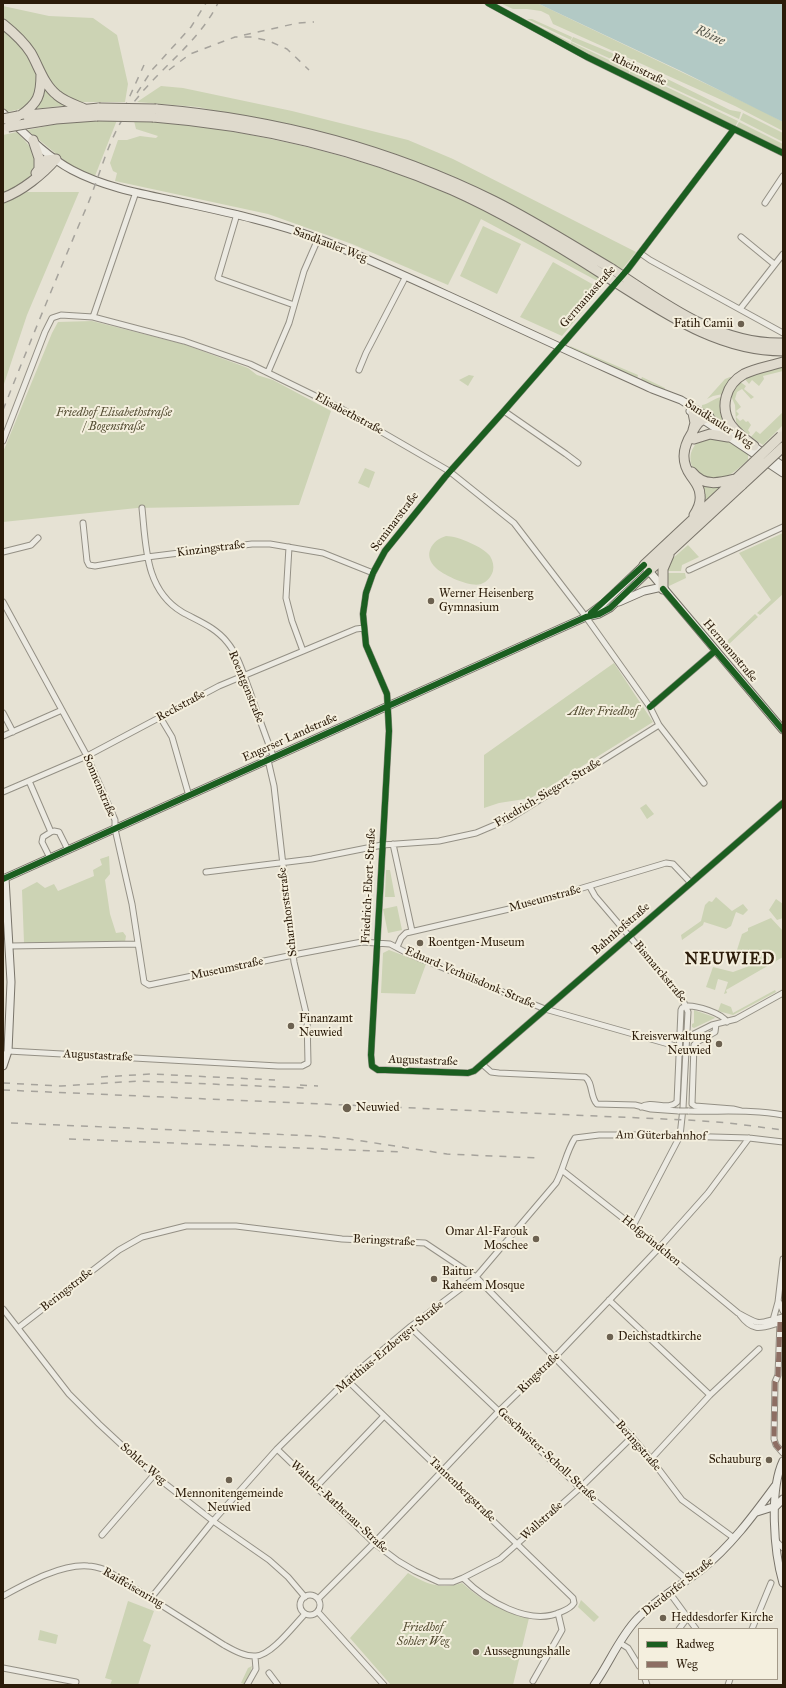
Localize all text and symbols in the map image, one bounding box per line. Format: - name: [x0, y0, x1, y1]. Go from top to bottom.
- water label: Rhine: [693, 23, 727, 49]
- street label: Rheinstraße: [609, 51, 669, 89]
- street label: Sandkauler Weg: [291, 224, 369, 266]
- street label: Germaniastraße: [557, 263, 619, 331]
- place label: Fatih Camii: [674, 317, 733, 331]
- marker: Fatih Camii: [736, 319, 746, 329]
- street label: Elisabethstraße: [312, 390, 386, 438]
- street label: Sandkauler Weg: [682, 397, 756, 451]
- park label: Friedhof Elisabethstraße / Bogenstraße: [56, 406, 172, 434]
- street label: Seminarstraße: [368, 489, 422, 555]
- street label: Kinzingstraße: [176, 538, 246, 560]
- place label: Werner Heisenberg Gymnasium: [439, 587, 533, 615]
- marker: Werner Heisenberg Gymnasium: [426, 596, 436, 606]
- street label: Hermannstraße: [700, 617, 760, 685]
- street label: Roentgenstraße: [225, 649, 267, 725]
- street label: Reckstraße: [154, 687, 208, 725]
- park label: Alter Friedhof: [568, 705, 638, 719]
- street label: Engerser Landstraße: [240, 711, 340, 765]
- street label: Sonnenstraße: [79, 752, 119, 820]
- street label: Friedrich-Siegert-Straße: [492, 755, 604, 831]
- street label: Friedrich-Ebert-Straße: [359, 828, 379, 944]
- street label: Scharnhorststraße: [275, 866, 301, 958]
- street label: Museumstraße: [507, 882, 583, 916]
- street label: Bahnhofstraße: [589, 900, 653, 958]
- place label: Roentgen-Museum: [428, 936, 525, 950]
- marker: Roentgen-Museum: [415, 938, 425, 948]
- street label: Bismarckstraße: [630, 939, 690, 1005]
- street label: Eduard-Verhülsdonk-Straße: [403, 944, 537, 1012]
- district label: NEUWIED: [685, 950, 775, 970]
- street label: Museumstraße: [189, 954, 265, 984]
- place label: Finanzamt Neuwied: [299, 1012, 353, 1040]
- marker: Finanzamt Neuwied: [286, 1021, 296, 1031]
- place label: Kreisverwaltung Neuwied: [631, 1030, 711, 1058]
- marker: Kreisverwaltung Neuwied: [714, 1039, 724, 1049]
- street label: Augustastraße: [63, 1047, 133, 1065]
- street label: Augustastraße: [388, 1053, 458, 1069]
- place label: Neuwied: [356, 1101, 399, 1115]
- marker: Neuwied: [341, 1102, 353, 1114]
- street label: Am Güterbahnhof: [616, 1128, 706, 1144]
- street label: Hofgründchen: [618, 1213, 684, 1269]
- place label: Omar Al-Farouk Moschee: [445, 1225, 528, 1253]
- street label: Beringstraße: [353, 1232, 415, 1250]
- marker: Omar Al-Farouk Moschee: [531, 1234, 541, 1244]
- street label: Beringstraße: [38, 1265, 96, 1315]
- place label: Baitur Raheem Mosque: [442, 1265, 525, 1293]
- marker: Baitur Raheem Mosque: [429, 1274, 439, 1284]
- street label: Matthias-Erzberger-Straße: [333, 1298, 447, 1396]
- place label: Deichstadtkirche: [618, 1330, 701, 1344]
- marker: Deichstadtkirche: [605, 1332, 615, 1342]
- street label: Ringstraße: [515, 1349, 563, 1397]
- street label: Geschwister-Scholl-Straße: [494, 1405, 600, 1505]
- street label: Beringstraße: [612, 1418, 664, 1474]
- street label: Sohler Weg: [117, 1440, 169, 1488]
- place label: Schauburg: [709, 1453, 761, 1467]
- street label: Tannenbergstraße: [426, 1454, 498, 1526]
- marker: Schauburg: [764, 1455, 774, 1465]
- street label: Walther-Rathenau-Straße: [287, 1458, 391, 1556]
- marker: Mennonitengemeinde Neuwied: [224, 1475, 234, 1485]
- place label: Mennonitengemeinde Neuwied: [175, 1487, 283, 1515]
- street label: Wallstraße: [518, 1498, 566, 1544]
- street label: Dierdorfer Straße: [639, 1555, 717, 1619]
- street label: Raiffeisenring: [100, 1565, 166, 1611]
- place label: Heddesdorfer Kirche: [671, 1611, 773, 1625]
- marker: Heddesdorfer Kirche: [658, 1613, 668, 1623]
- park label: Friedhof Sohler Weg: [397, 1621, 449, 1649]
- legend: [638, 1628, 778, 1680]
- text: Radweg: [676, 1637, 714, 1651]
- place label: Aussegnungshalle: [484, 1645, 570, 1659]
- marker: Aussegnungshalle: [471, 1647, 481, 1657]
- text: Weg: [676, 1657, 698, 1671]

